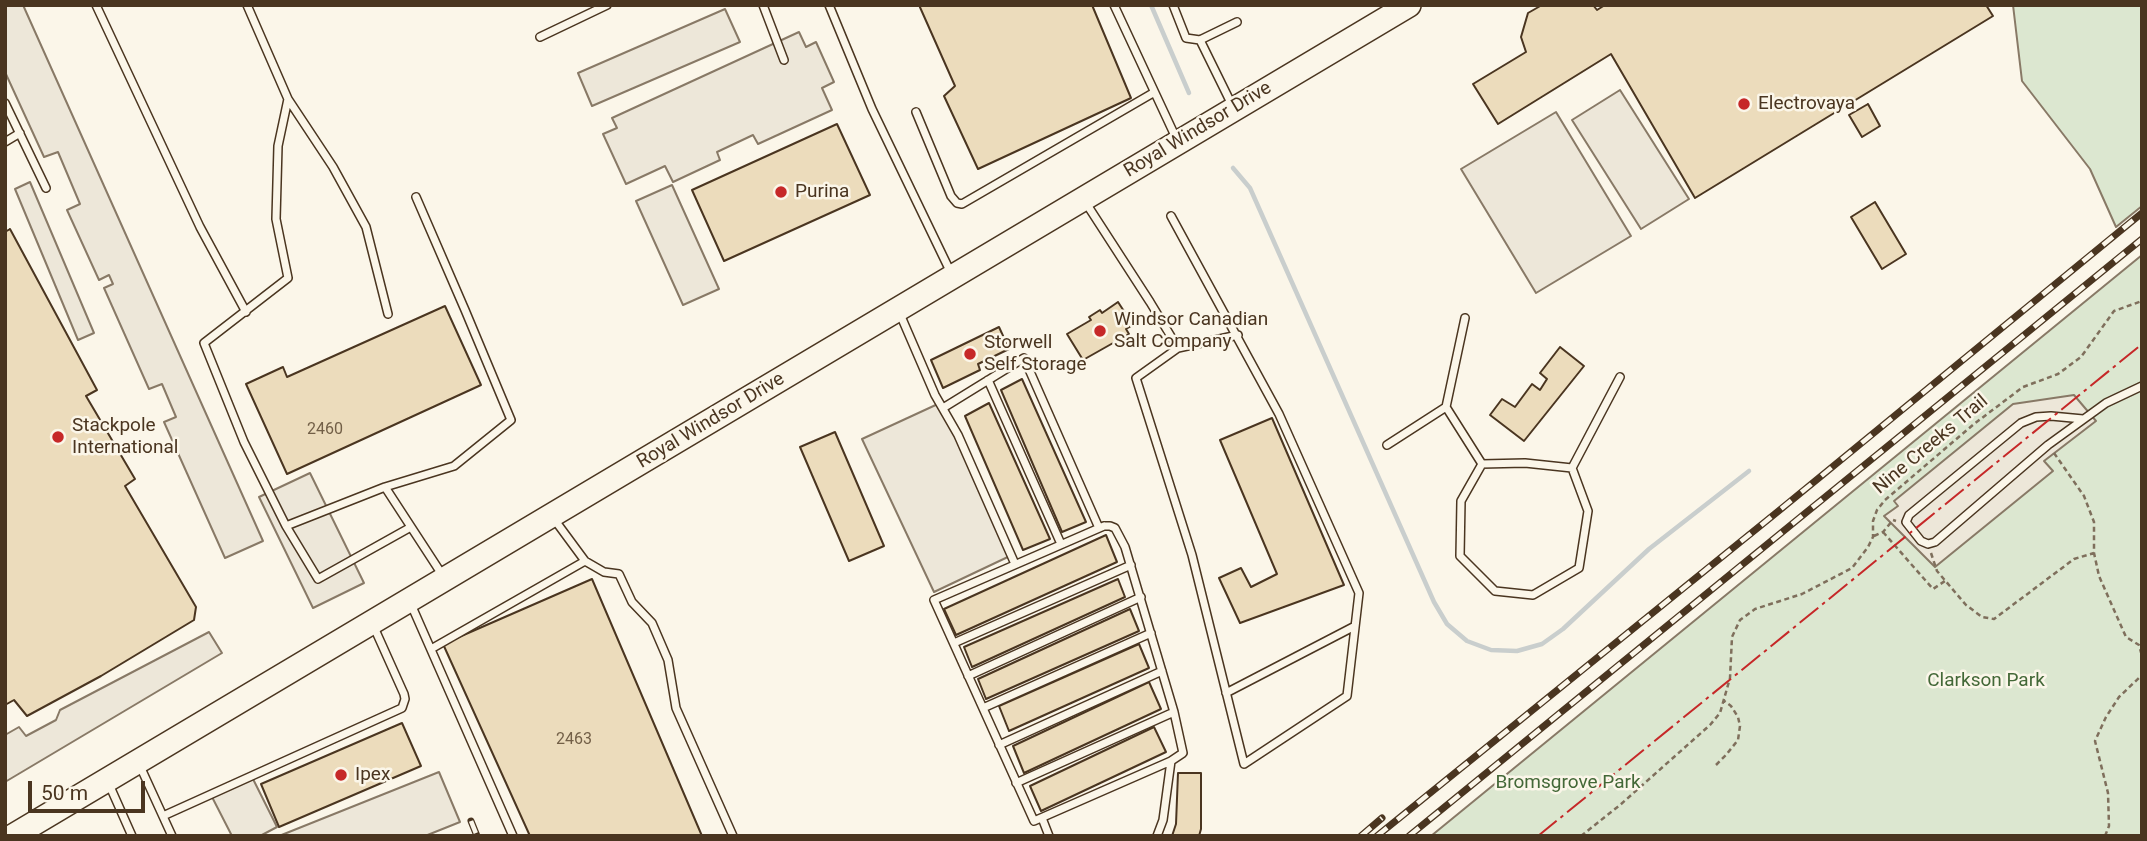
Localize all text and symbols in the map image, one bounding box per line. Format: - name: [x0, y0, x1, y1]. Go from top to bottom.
- street label: Royal Windsor Drive: [1120, 77, 1276, 183]
- place label: Electrovaya: [1758, 93, 1855, 115]
- marker: Electrovaya: [1736, 96, 1752, 112]
- place label: Purina: [795, 181, 849, 203]
- marker: Purina: [773, 184, 789, 200]
- place label: Windsor Canadian Salt Company: [1114, 309, 1268, 353]
- marker: Windsor Canadian Salt Company: [1092, 323, 1108, 339]
- place label: Storwell Self Storage: [984, 332, 1087, 376]
- marker: Storwell Self Storage: [962, 346, 978, 362]
- street label: Royal Windsor Drive: [633, 368, 789, 474]
- street label: Nine Creeks Trail: [1869, 390, 1993, 500]
- place label: Stackpole International: [72, 415, 178, 459]
- house number: 2460: [307, 420, 343, 440]
- marker: Stackpole International: [50, 429, 66, 445]
- park label: Clarkson Park: [1927, 670, 2045, 692]
- house number: 2463: [556, 730, 592, 750]
- place label: Ipex: [355, 764, 390, 786]
- marker: Ipex: [333, 767, 349, 783]
- scale bar: [32, 768, 149, 812]
- park label: Bromsgrove Park: [1495, 772, 1641, 794]
- text: 50 m: [41, 781, 88, 805]

